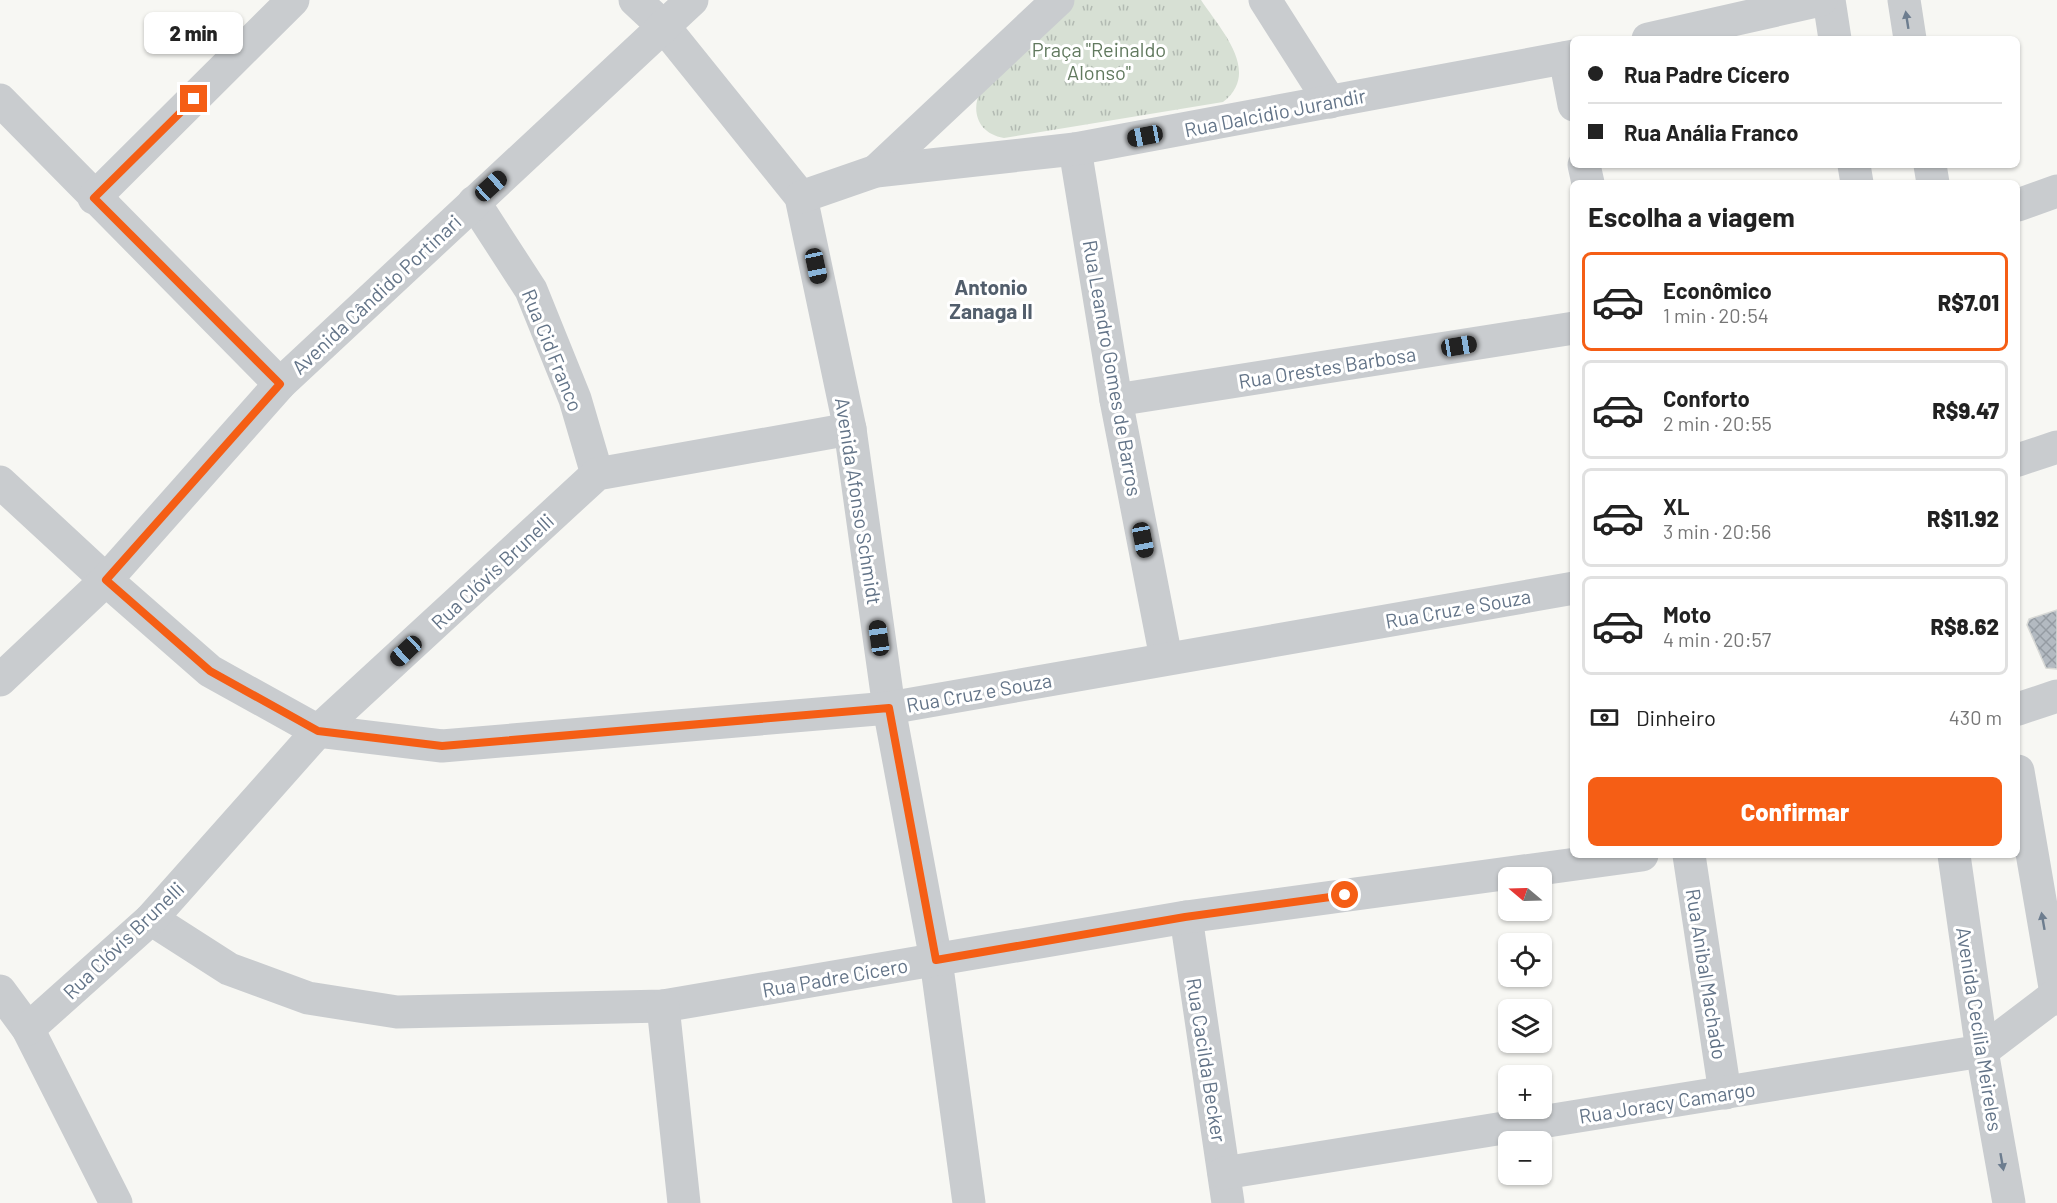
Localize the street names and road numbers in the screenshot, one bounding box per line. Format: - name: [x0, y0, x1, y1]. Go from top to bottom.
- street label: Rua Dalcidio Jurandir: [1182, 83, 1368, 141]
- street label: Avenida Cândido Portinari: [286, 209, 466, 379]
- street label: Rua Leandro Gomes de Barros: [1079, 238, 1147, 498]
- street label: Rua Cid Franco: [518, 285, 588, 415]
- street label: Rua Orestes Barbosa: [1237, 341, 1417, 393]
- street label: Avenida Afonso Schmidt: [831, 396, 887, 606]
- street label: Rua Clóvis Brunelli: [426, 508, 558, 634]
- street label: Rua Cruz e Souza: [1383, 583, 1533, 633]
- street label: Rua Cruz e Souza: [904, 667, 1054, 717]
- street label: Rua Clóvis Brunelli: [58, 876, 188, 1004]
- street label: Rua Anibal Machado: [1682, 887, 1732, 1061]
- street label: Avenida Cecília Meireles: [1952, 925, 2008, 1133]
- street label: Rua Padre Cícero: [760, 952, 910, 1002]
- street label: Rua Cacilda Becker: [1182, 976, 1232, 1144]
- street label: Rua Joracy Camargo: [1577, 1076, 1757, 1128]

